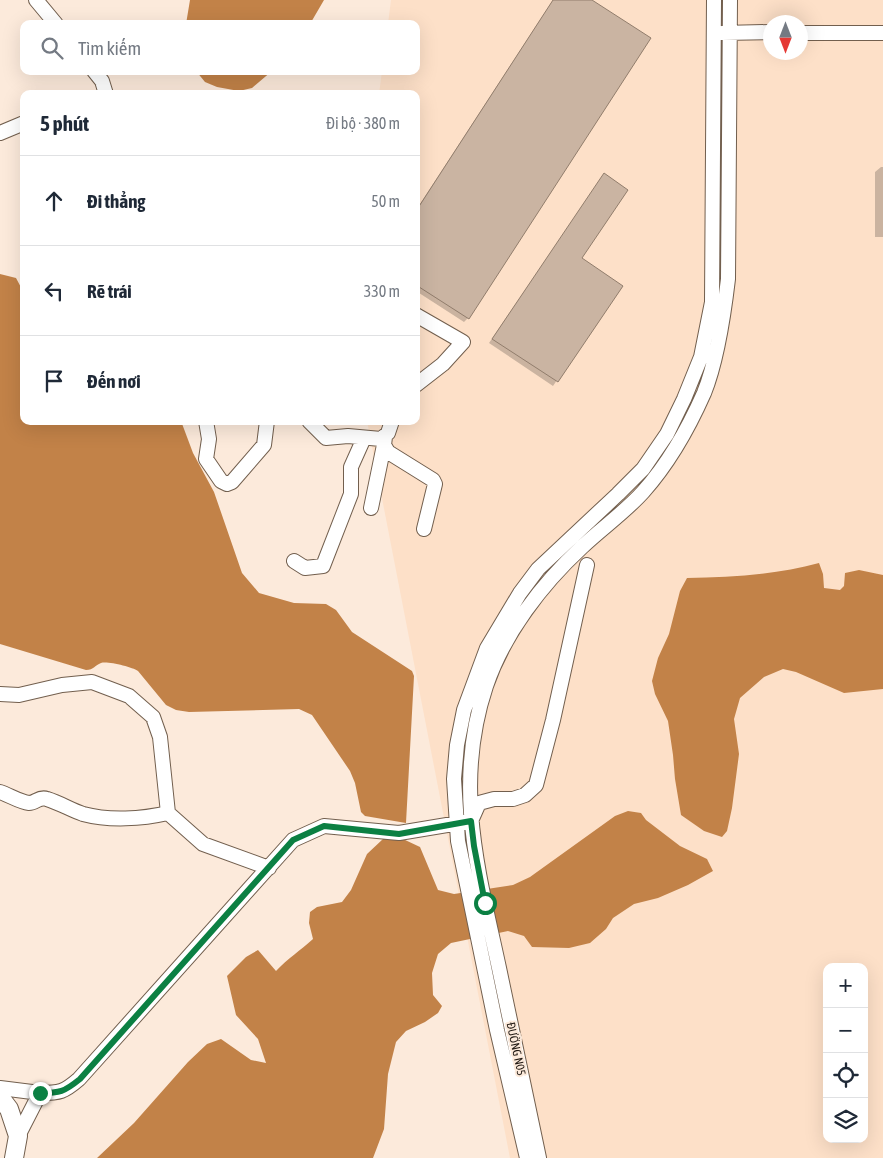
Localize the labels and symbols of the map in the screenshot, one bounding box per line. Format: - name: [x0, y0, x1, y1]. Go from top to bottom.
- north arrow: [763, 15, 808, 60]
- route start: [474, 892, 497, 915]
- street label: ĐƯỜNG N05: [504, 1021, 528, 1077]
- route end: [29, 1082, 52, 1105]

